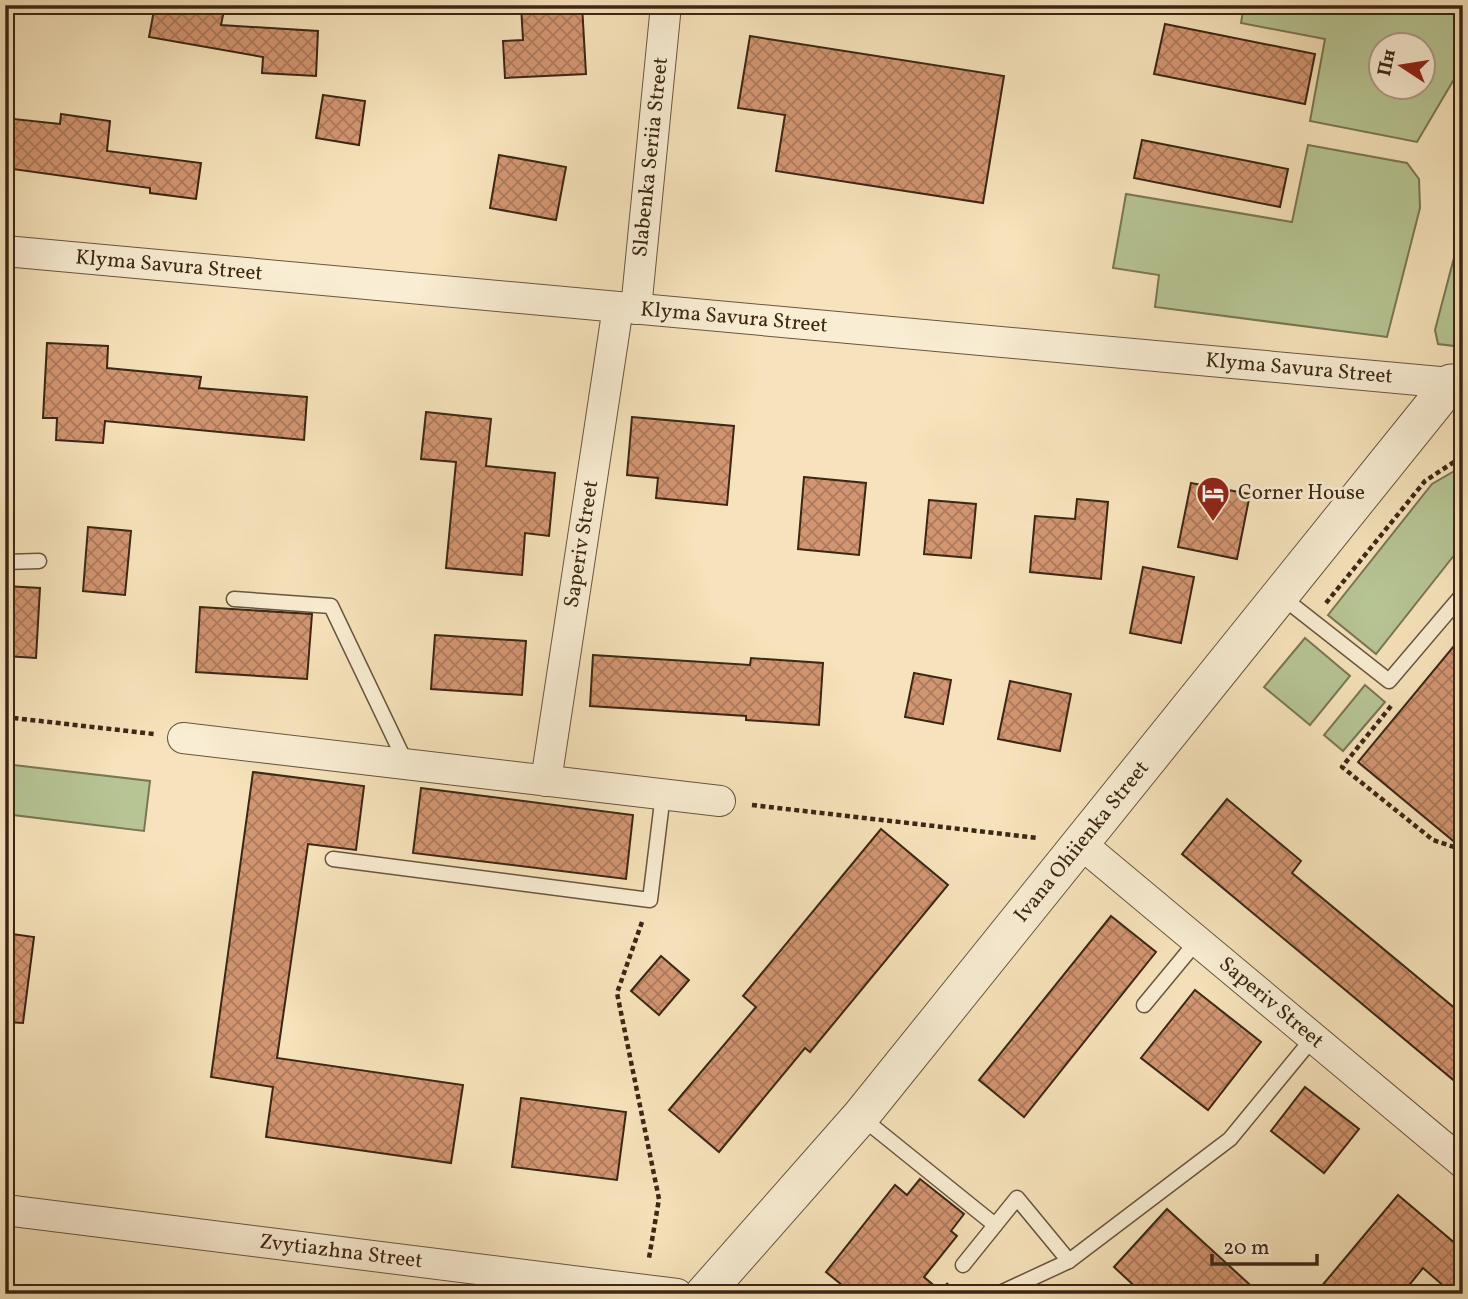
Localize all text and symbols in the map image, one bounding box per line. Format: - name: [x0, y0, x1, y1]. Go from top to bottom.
- north arrow: [1366, 32, 1436, 102]
- text: Пн: [1372, 47, 1403, 79]
- street label: Slabenka Seriia Street: [626, 55, 676, 259]
- street label: Klyma Savura Street: [74, 243, 264, 289]
- street label: Klyma Savura Street: [639, 295, 829, 341]
- street label: Klyma Savura Street: [1204, 346, 1394, 392]
- hotel icon: Corner House: [1194, 474, 1232, 523]
- street label: Saperiv Street: [558, 478, 606, 610]
- place label: Corner House: [1238, 479, 1365, 508]
- street label: Ivana Ohiienka Street: [1008, 755, 1156, 929]
- street label: Saperiv Street: [1212, 950, 1330, 1056]
- scale bar: [1212, 1222, 1318, 1266]
- street label: Zvytiazhna Street: [258, 1228, 424, 1276]
- text: 20 m: [1223, 1234, 1269, 1263]

